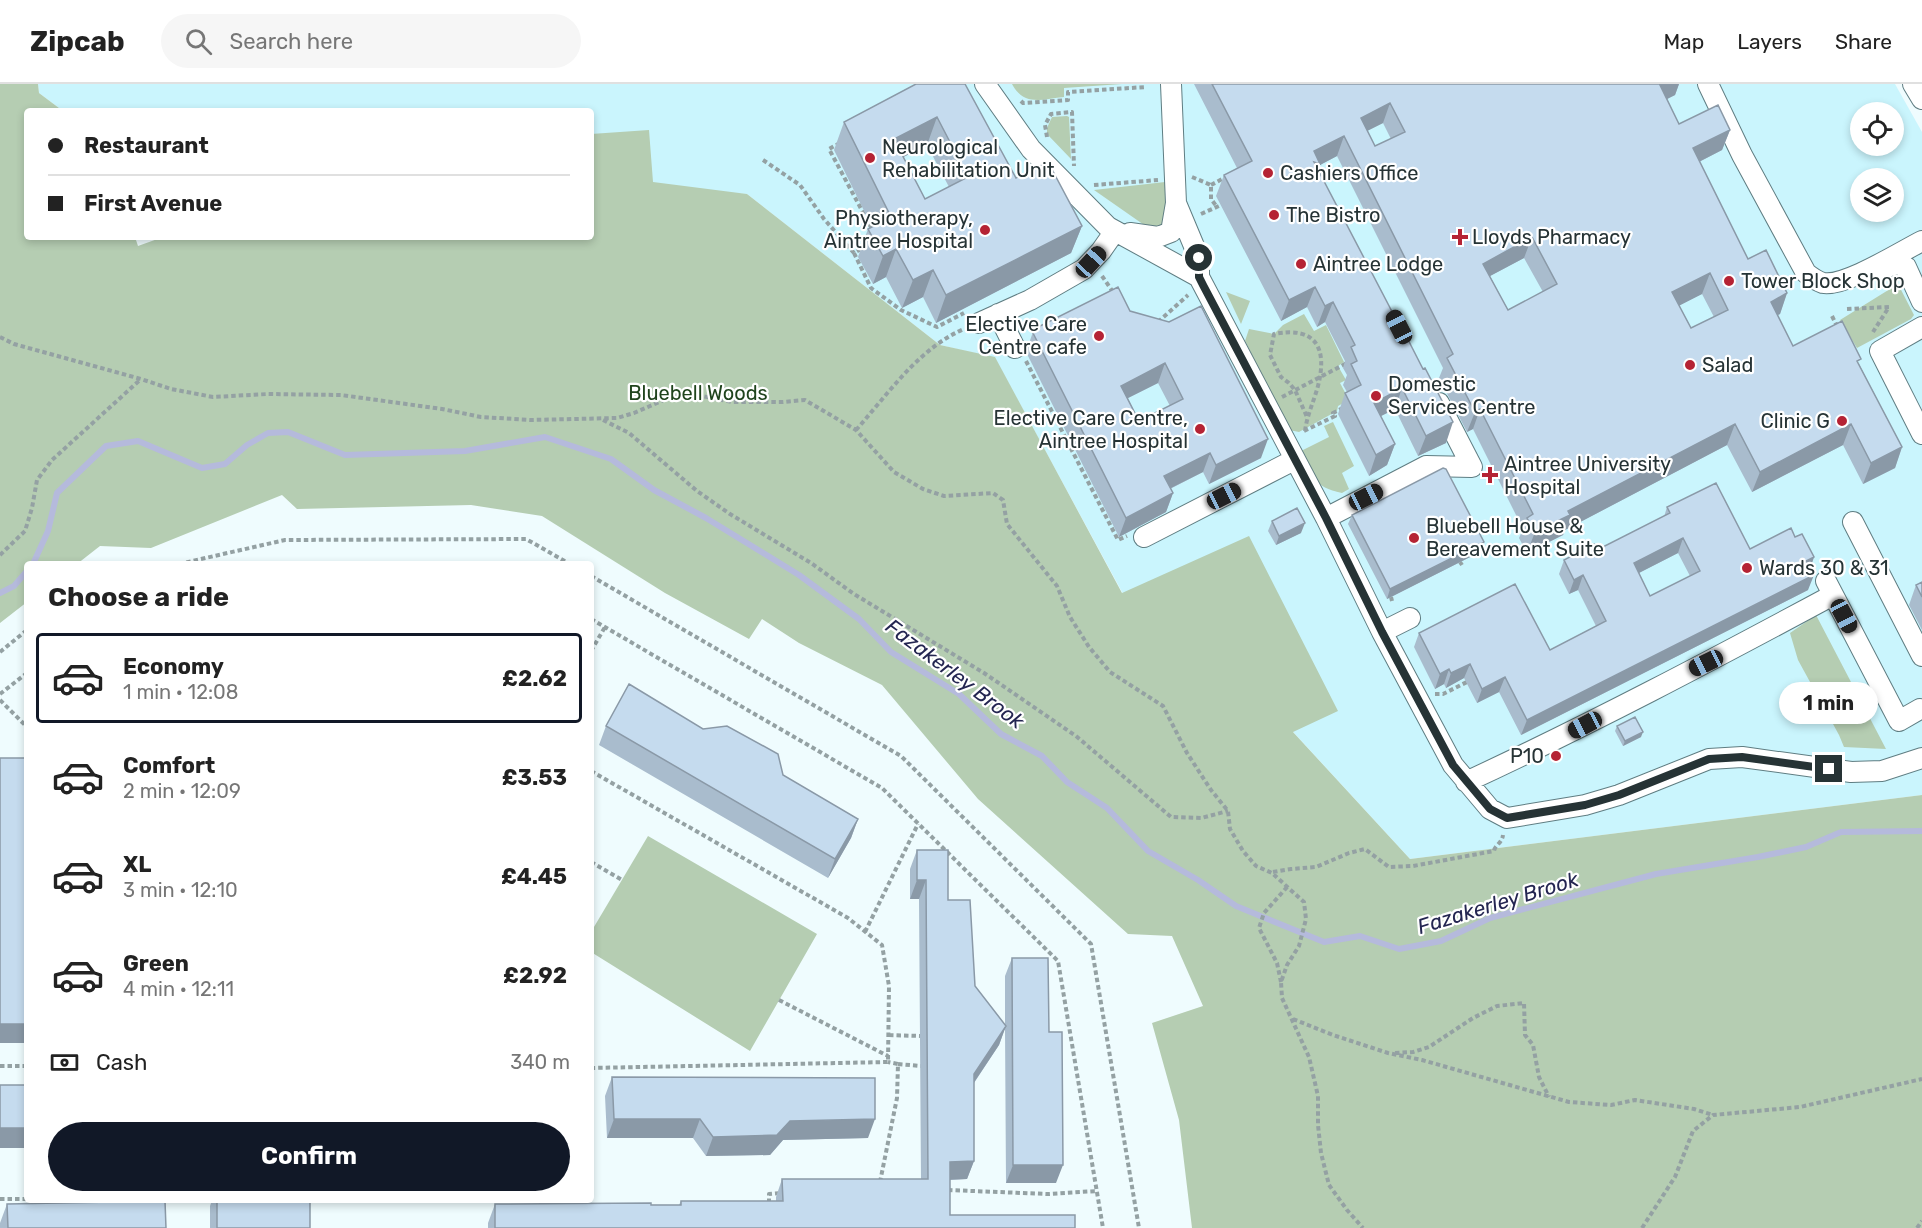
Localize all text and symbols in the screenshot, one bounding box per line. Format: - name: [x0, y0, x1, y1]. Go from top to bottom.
- search box: [161, 14, 581, 68]
- text: Zipcab: [30, 25, 125, 58]
- icon: search: [182, 25, 215, 58]
- text: Search here: [230, 28, 353, 55]
- text: Map: [1663, 29, 1704, 54]
- text: Layers: [1737, 29, 1802, 54]
- text: Share: [1835, 29, 1892, 54]
- map controls: [1850, 102, 1904, 222]
- button: locate: [1850, 102, 1904, 156]
- text: Restaurant: [84, 132, 209, 159]
- place label: Neurological Rehabilitation Unit: [882, 135, 1055, 182]
- marker: Neurological Rehabilitation Unit: [863, 151, 877, 165]
- place label: Cashiers Office: [1280, 161, 1418, 185]
- marker: Cashiers Office: [1261, 166, 1275, 180]
- button: layers: [1850, 168, 1904, 222]
- text: First Avenue: [84, 190, 222, 217]
- place label: The Bistro: [1286, 203, 1381, 227]
- place label: Physiotherapy, Aintree Hospital: [824, 206, 973, 253]
- marker: The Bistro: [1267, 208, 1281, 222]
- marker: Physiotherapy, Aintree Hospital: [978, 223, 992, 237]
- place label: Lloyds Pharmacy: [1472, 225, 1631, 249]
- marker: Lloyds Pharmacy: [1453, 230, 1467, 244]
- car: [1072, 243, 1110, 281]
- route start: [1185, 244, 1212, 271]
- place label: Aintree Lodge: [1313, 252, 1443, 276]
- marker: Aintree Lodge: [1294, 257, 1308, 271]
- place label: Tower Block Shop: [1741, 269, 1905, 293]
- marker: Tower Block Shop: [1722, 274, 1736, 288]
- car: [1383, 307, 1415, 347]
- place label: Elective Care Centre cafe: [965, 312, 1087, 359]
- marker: Elective Care Centre cafe: [1092, 329, 1106, 343]
- place label: Salad: [1702, 353, 1753, 377]
- marker: Salad: [1683, 358, 1697, 372]
- place label: Domestic Services Centre: [1388, 372, 1535, 419]
- park label: Bluebell Woods: [628, 381, 768, 405]
- marker: Domestic Services Centre: [1369, 389, 1383, 403]
- place label: Elective Care Centre, Aintree Hospital: [994, 406, 1188, 453]
- place label: Clinic G: [1760, 409, 1830, 433]
- marker: Clinic G: [1835, 414, 1849, 428]
- marker: Elective Care Centre, Aintree Hospital: [1193, 422, 1207, 436]
- place label: Aintree University Hospital: [1504, 452, 1671, 499]
- marker: Aintree University Hospital: [1481, 466, 1499, 484]
- car: [1204, 480, 1244, 512]
- car: [1346, 481, 1386, 513]
- place label: Bluebell House & Bereavement Suite: [1426, 514, 1604, 561]
- marker: Bluebell House & Bereavement Suite: [1407, 531, 1421, 545]
- place label: Wards 30 & 31: [1759, 556, 1889, 580]
- marker: Wards 30 & 31: [1740, 561, 1754, 575]
- text: Choose a ride: [48, 581, 229, 613]
- car: [1828, 596, 1860, 636]
- water label: Fazakerley Brook: [881, 613, 1030, 735]
- car: [1686, 647, 1726, 679]
- icon: car: [51, 651, 105, 705]
- text: Economy: [123, 653, 224, 680]
- text: £2.62: [502, 665, 567, 692]
- text: 1 min · 12:08: [123, 680, 238, 704]
- callout: 1 min: [1780, 682, 1878, 724]
- text: 1 min: [1803, 691, 1854, 715]
- car: [1565, 709, 1605, 741]
- place label: P10: [1510, 744, 1544, 768]
- marker: P10: [1549, 749, 1563, 763]
- icon: car: [51, 750, 105, 804]
- text: Comfort: [123, 752, 215, 779]
- route end: [1815, 755, 1842, 782]
- text: £3.53: [502, 764, 567, 791]
- text: 2 min · 12:09: [123, 779, 241, 803]
- icon: car: [51, 849, 105, 903]
- text: XL: [123, 851, 151, 878]
- text: £4.45: [501, 863, 567, 890]
- water label: Fazakerley Brook: [1414, 866, 1583, 939]
- text: 3 min · 12:10: [123, 878, 238, 902]
- icon: car: [51, 948, 105, 1002]
- text: Green: [123, 950, 189, 977]
- text: £2.92: [503, 962, 567, 989]
- text: 4 min · 12:11: [123, 977, 234, 1001]
- icon: cash: [48, 1046, 81, 1079]
- text: Cash: [96, 1049, 147, 1076]
- text: 340 m: [510, 1050, 570, 1074]
- button: Confirm: [48, 1122, 570, 1191]

